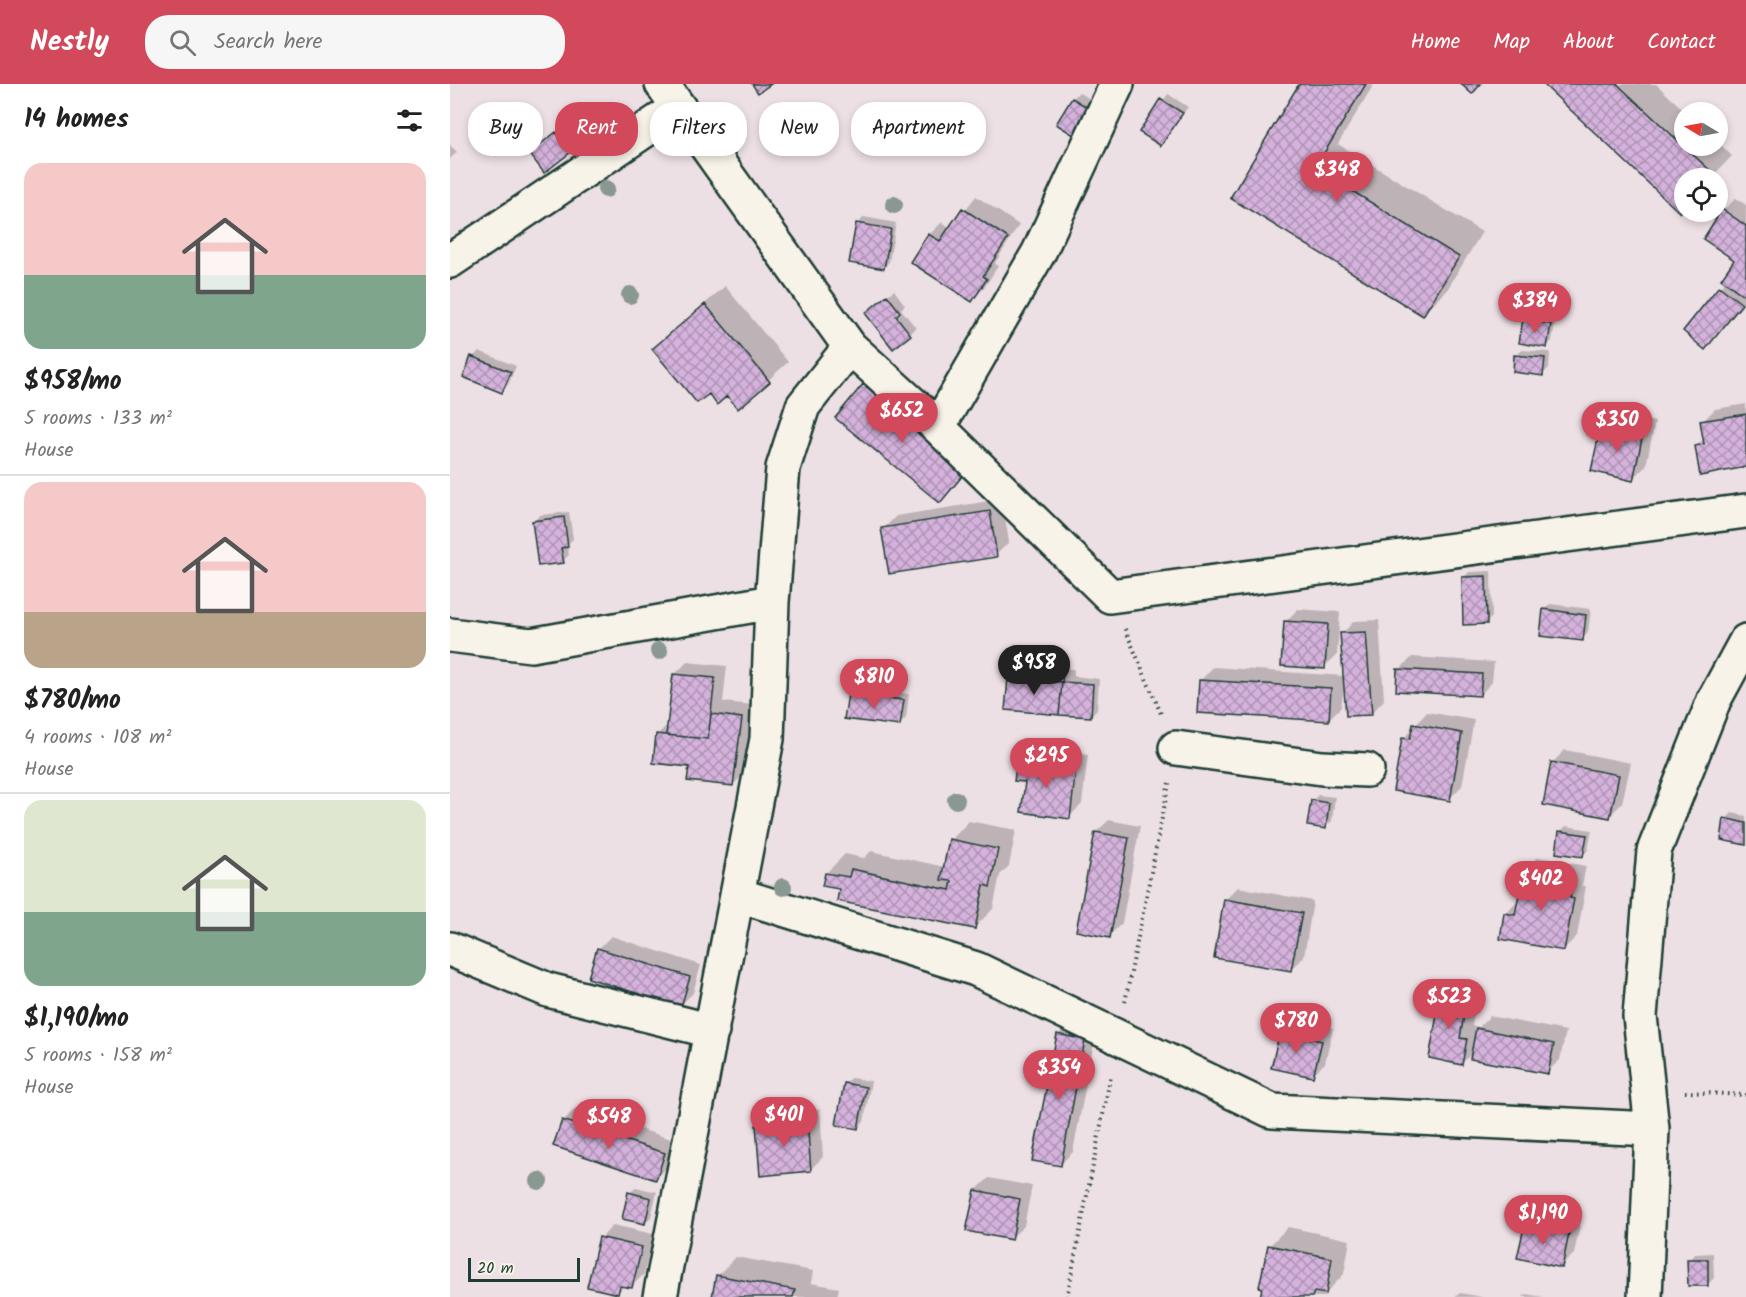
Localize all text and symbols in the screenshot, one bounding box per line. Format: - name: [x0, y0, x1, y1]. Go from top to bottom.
- search box: [145, 15, 565, 69]
- text: Nestly: [30, 20, 109, 65]
- text: Search here: [214, 25, 323, 60]
- icon: search: [166, 26, 199, 59]
- text: Home: [1411, 26, 1460, 59]
- text: Map: [1493, 26, 1530, 59]
- text: About: [1563, 26, 1614, 59]
- text: Contact: [1647, 26, 1716, 59]
- text: 14 homes: [24, 99, 129, 141]
- chip: Buy: [468, 102, 543, 156]
- chip: Rent: [555, 102, 638, 156]
- chip: Filters: [650, 102, 747, 156]
- chip: New: [759, 102, 839, 156]
- chip: Apartment: [851, 102, 986, 156]
- north arrow: [1674, 102, 1728, 156]
- map controls: [1674, 102, 1728, 222]
- icon: filters: [393, 104, 426, 137]
- pin: $348: [1301, 152, 1373, 203]
- text: $348: [1314, 155, 1360, 187]
- button: locate: [1674, 168, 1728, 222]
- icon: home: [171, 202, 279, 310]
- pin: $384: [1499, 283, 1571, 334]
- text: $384: [1512, 286, 1558, 318]
- text: $958/mo: [24, 361, 122, 403]
- pin: $652: [866, 393, 938, 444]
- text: $652: [880, 396, 924, 428]
- pin: $350: [1581, 402, 1653, 453]
- text: 5 rooms · 133 m²: [24, 403, 172, 435]
- text: $350: [1595, 405, 1639, 437]
- text: House: [24, 435, 74, 467]
- icon: home: [171, 521, 279, 629]
- pin: $958: [998, 645, 1070, 696]
- text: $958: [1012, 648, 1056, 680]
- pin: $810: [838, 659, 910, 710]
- text: $810: [854, 662, 894, 694]
- text: $780/mo: [24, 680, 121, 722]
- text: 4 rooms · 108 m²: [24, 722, 171, 754]
- pin: $295: [1010, 738, 1082, 789]
- text: $295: [1024, 741, 1068, 773]
- text: House: [24, 754, 74, 786]
- icon: home: [171, 839, 279, 947]
- pin: $402: [1505, 861, 1577, 912]
- text: $402: [1519, 864, 1563, 896]
- pin: $523: [1413, 979, 1485, 1030]
- text: $523: [1427, 982, 1471, 1014]
- text: $1,190/mo: [24, 998, 129, 1040]
- pin: $780: [1260, 1003, 1332, 1054]
- text: $780: [1274, 1006, 1318, 1038]
- text: 5 rooms · 158 m²: [24, 1040, 172, 1072]
- pin: $354: [1023, 1050, 1095, 1101]
- text: $354: [1037, 1053, 1081, 1085]
- text: House: [24, 1072, 74, 1104]
- pin: $401: [748, 1097, 820, 1148]
- pin: $548: [573, 1099, 645, 1150]
- text: $401: [764, 1100, 804, 1132]
- text: $548: [587, 1102, 631, 1134]
- pin: $1,190: [1494, 1195, 1592, 1246]
- text: $1,190: [1518, 1198, 1568, 1230]
- scale bar: [468, 1255, 580, 1282]
- text: 20 m: [477, 1256, 513, 1281]

